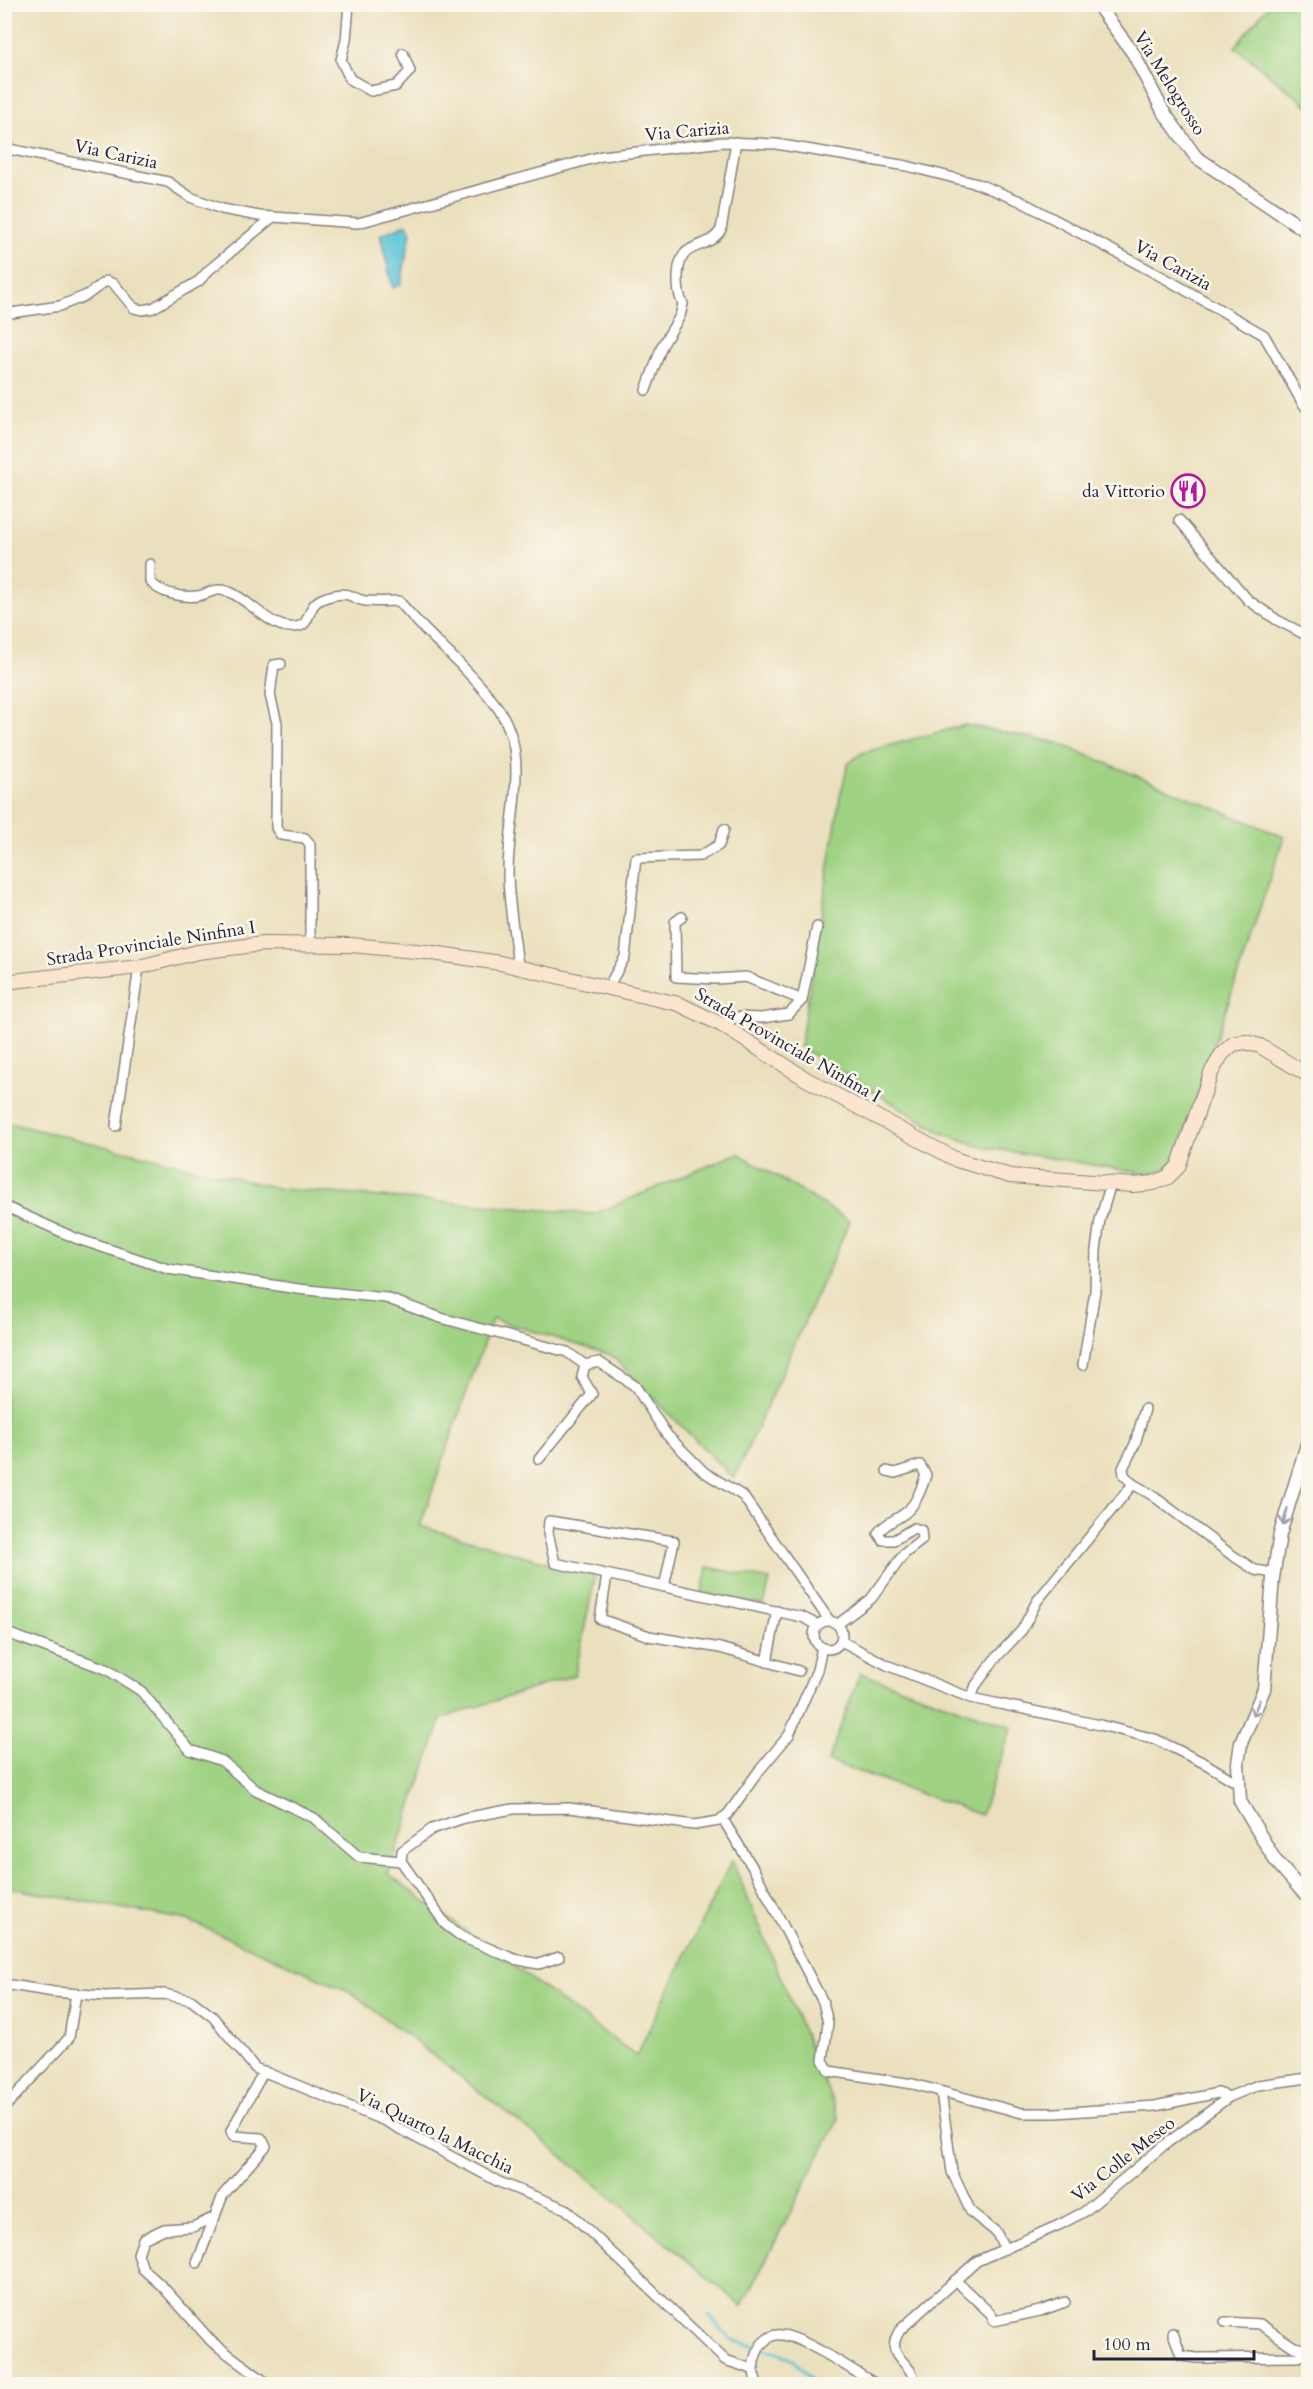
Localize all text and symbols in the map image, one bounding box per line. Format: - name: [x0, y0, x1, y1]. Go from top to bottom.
- street label: Via Melogrosso: [1128, 26, 1212, 140]
- street label: Via Carizia: [644, 115, 731, 148]
- street label: Via Carizia: [72, 133, 160, 176]
- street label: Via Carizia: [1130, 234, 1216, 297]
- restaurant icon: da Vittorio: [1170, 473, 1206, 509]
- place label: da Vittorio: [1082, 479, 1165, 504]
- street label: Strada Provinciale Ninfina I: [45, 915, 257, 972]
- street label: Strada Provinciale Ninfina I: [690, 982, 885, 1109]
- one-way arrow: [1279, 1507, 1290, 1526]
- one-way arrow: [1249, 1699, 1261, 1717]
- street label: Via Quarto la Macchia: [352, 2083, 518, 2180]
- street label: Via Colle Meseo: [1066, 2111, 1181, 2208]
- scale bar: [1094, 2323, 1254, 2361]
- text: 100 m: [1103, 2332, 1151, 2357]

